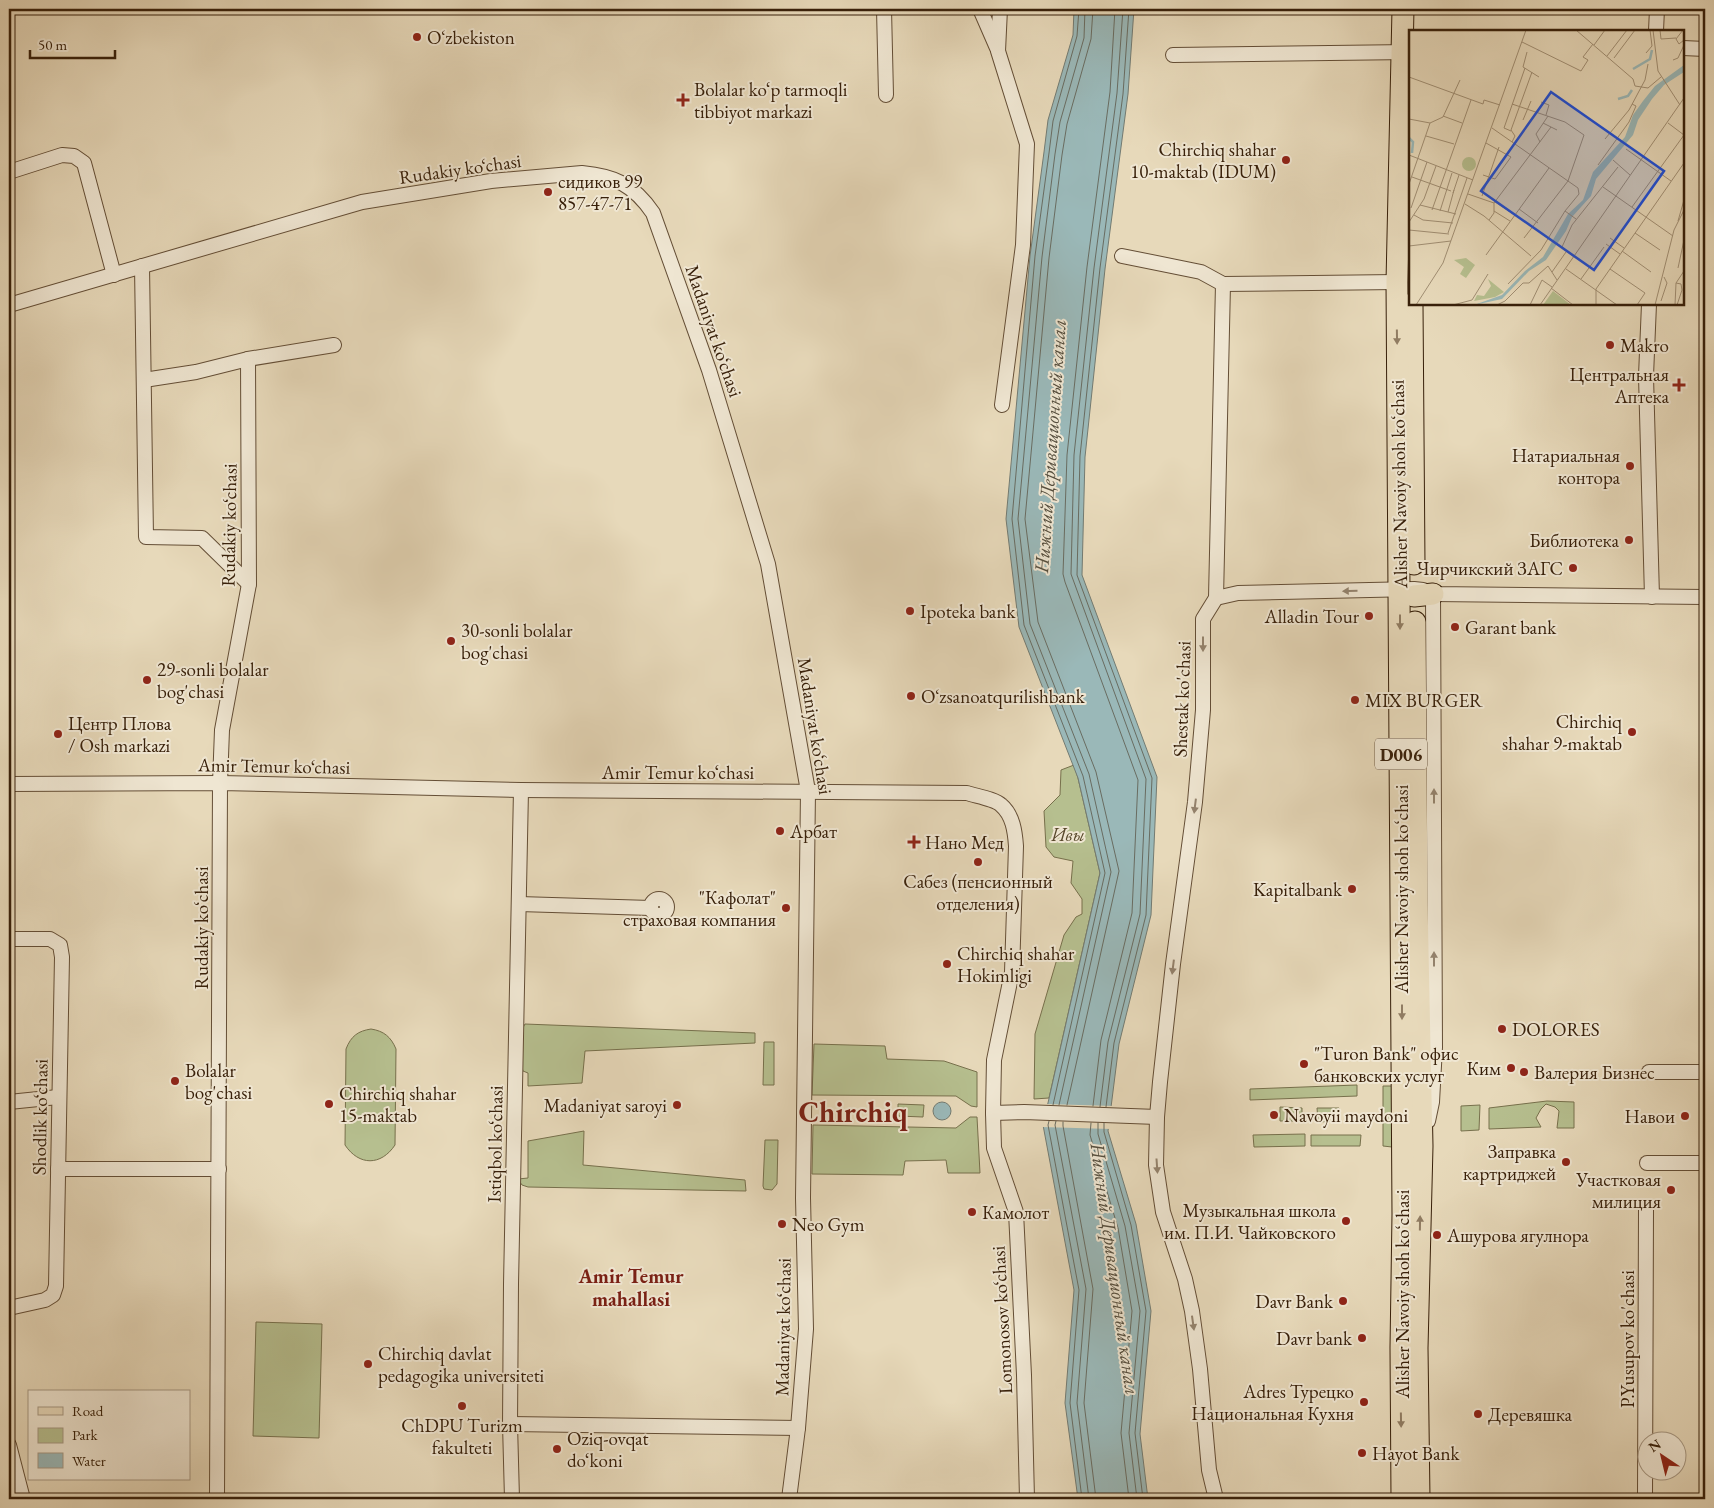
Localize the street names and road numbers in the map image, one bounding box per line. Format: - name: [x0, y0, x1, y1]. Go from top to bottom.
- street label: Rudakiy ko‘chasi: [397, 148, 523, 190]
- street label: Madaniyat ko‘chasi: [680, 262, 748, 401]
- street label: Alisher Navoiy shoh koʻchasi: [1385, 379, 1413, 590]
- street label: Rudakiy ko‘chasi: [215, 463, 243, 587]
- street label: Shestak ko'chasi: [1167, 640, 1197, 758]
- street label: Madaniyat ko‘chasi: [792, 656, 838, 797]
- road number: D006: [1375, 739, 1427, 770]
- street label: Amir Temur ko‘chasi: [197, 752, 351, 780]
- street label: Amir Temur ko‘chasi: [601, 760, 755, 785]
- street label: Alisher Navoiy shoh koʻchasi: [1389, 784, 1414, 994]
- street label: Rudakiy ko‘chasi: [189, 866, 214, 990]
- street label: Shodlik ko‘chasi: [26, 1058, 54, 1175]
- street label: Istiqbol ko‘chasi: [481, 1085, 509, 1203]
- street label: Alisher Navoiy shoh koʻchasi: [1390, 1189, 1415, 1399]
- street label: Lomonosov ko‘chasi: [986, 1245, 1018, 1395]
- street label: Madaniyat ko‘chasi: [769, 1257, 797, 1396]
- street label: P.Yusupov ko'chasi: [1615, 1270, 1640, 1408]

